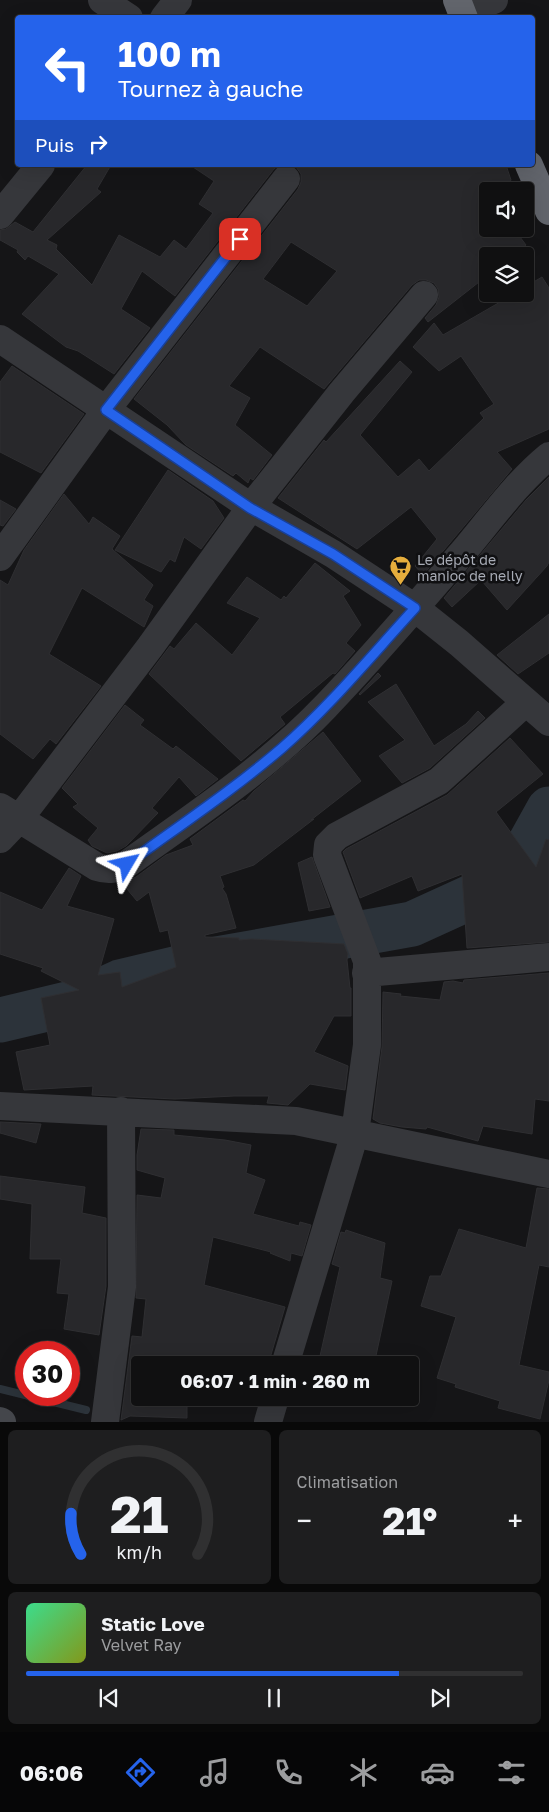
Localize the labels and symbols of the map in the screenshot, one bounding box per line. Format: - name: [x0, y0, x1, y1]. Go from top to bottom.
- pin: [219, 218, 261, 260]
- place label: Le dépôt de manioc de nelly: [417, 551, 523, 584]
- supermarket icon: Le dépôt de manioc de nelly: [389, 555, 413, 586]
- position arrow: [100, 837, 152, 889]
- speed limit sign: 30: [15, 1341, 80, 1406]

